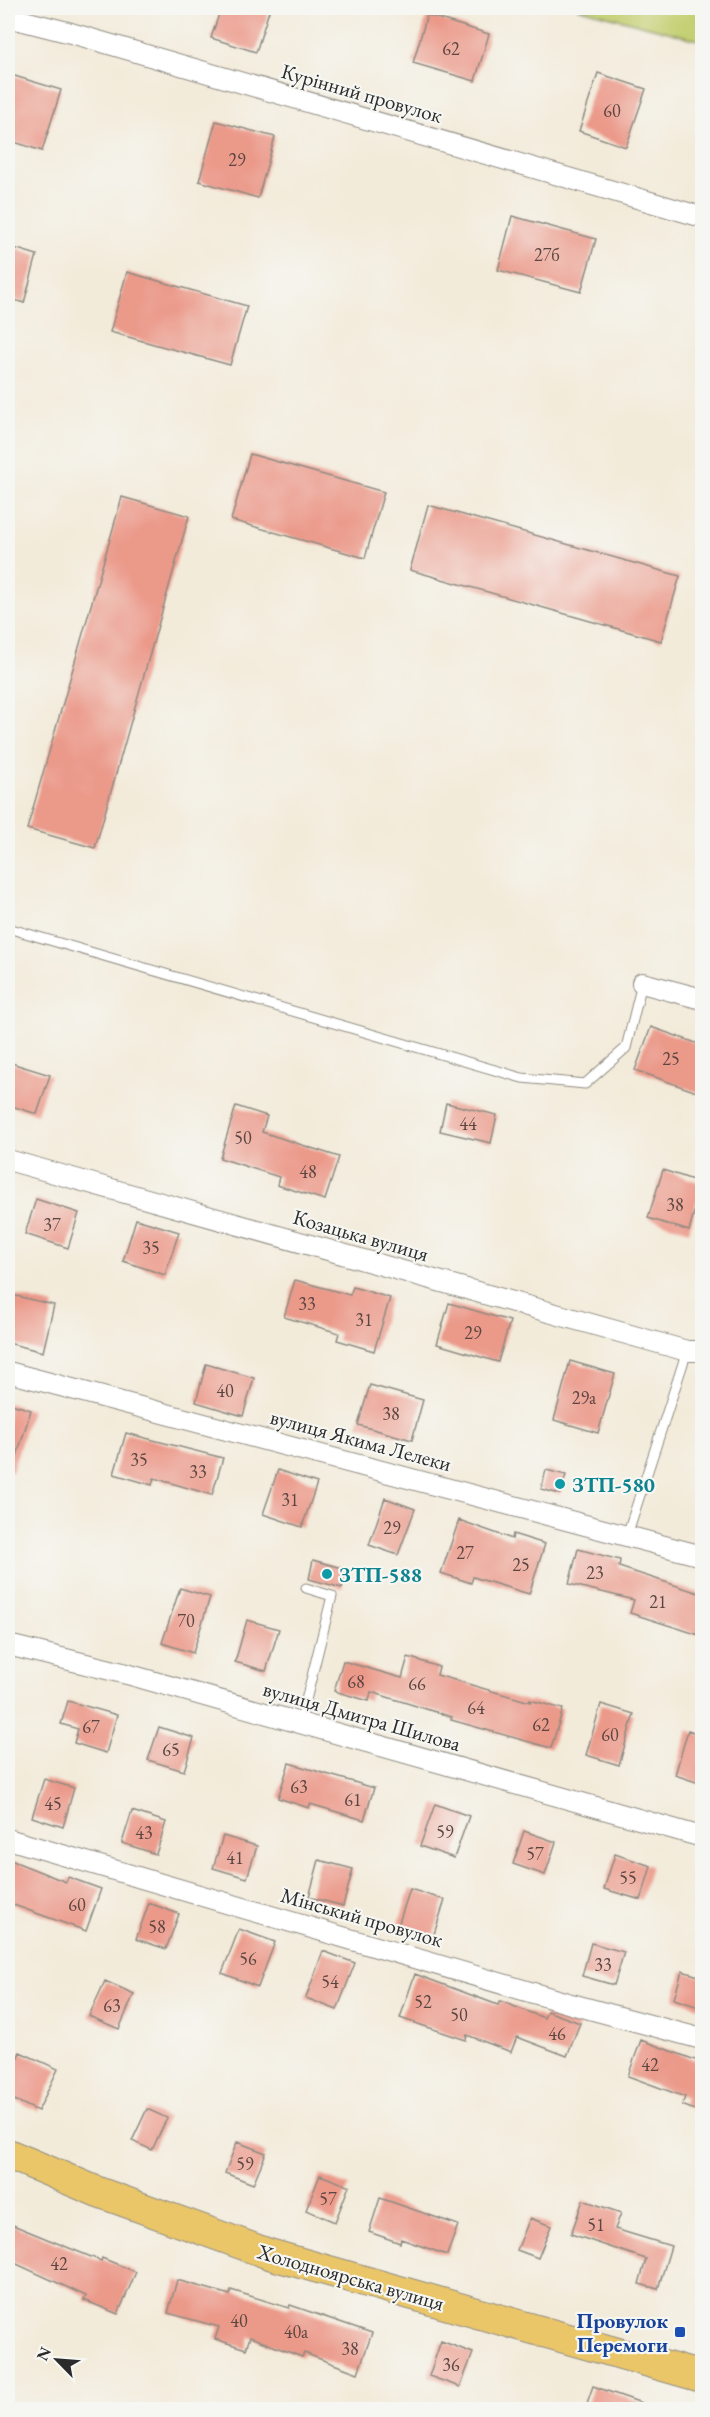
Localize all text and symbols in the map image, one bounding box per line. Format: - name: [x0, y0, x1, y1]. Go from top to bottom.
- house number: 62: [442, 37, 460, 60]
- street label: Курінний провулок: [278, 57, 446, 129]
- house number: 60: [603, 99, 621, 122]
- house number: 29: [228, 148, 246, 171]
- house number: 27б: [534, 243, 560, 266]
- house number: 25: [662, 1047, 680, 1070]
- house number: 44: [459, 1112, 477, 1135]
- house number: 50: [234, 1126, 252, 1149]
- house number: 48: [299, 1160, 317, 1183]
- house number: 38: [666, 1193, 684, 1216]
- street label: Козацька вулиця: [290, 1203, 432, 1267]
- house number: 37: [43, 1213, 61, 1236]
- house number: 35: [142, 1236, 160, 1259]
- house number: 33: [298, 1292, 316, 1315]
- house number: 31: [355, 1308, 373, 1331]
- house number: 29: [464, 1321, 482, 1344]
- house number: 40: [216, 1379, 234, 1402]
- house number: 29а: [572, 1386, 597, 1409]
- house number: 38: [382, 1402, 400, 1425]
- street label: вулиця Якима Лелеки: [268, 1403, 454, 1477]
- house number: 35: [130, 1448, 148, 1471]
- house number: 33: [189, 1460, 207, 1483]
- place label: ЗТП-580: [572, 1471, 655, 1498]
- marker: ЗТП-580: [553, 1477, 567, 1491]
- house number: 31: [281, 1488, 299, 1511]
- house number: 29: [383, 1516, 401, 1539]
- house number: 27: [456, 1541, 474, 1564]
- house number: 25: [512, 1553, 530, 1576]
- place label: ЗТП-588: [339, 1561, 422, 1588]
- house number: 23: [586, 1561, 604, 1584]
- marker: ЗТП-588: [320, 1567, 334, 1581]
- house number: 21: [649, 1590, 667, 1613]
- house number: 70: [177, 1609, 195, 1632]
- house number: 68: [347, 1670, 365, 1693]
- house number: 66: [408, 1672, 426, 1695]
- street label: вулиця Дмитра Шилова: [260, 1675, 464, 1757]
- house number: 64: [467, 1696, 485, 1719]
- house number: 62: [532, 1713, 550, 1736]
- house number: 67: [82, 1715, 100, 1738]
- house number: 60: [601, 1723, 619, 1746]
- house number: 65: [162, 1738, 180, 1761]
- house number: 63: [290, 1775, 308, 1798]
- house number: 61: [344, 1788, 362, 1811]
- house number: 45: [44, 1792, 62, 1815]
- house number: 59: [436, 1820, 454, 1843]
- house number: 43: [135, 1821, 153, 1844]
- house number: 57: [526, 1842, 544, 1865]
- house number: 41: [226, 1846, 244, 1869]
- house number: 55: [619, 1866, 637, 1889]
- street label: Мінський провулок: [278, 1881, 446, 1953]
- house number: 60: [68, 1893, 86, 1916]
- house number: 58: [148, 1915, 166, 1938]
- house number: 56: [239, 1947, 257, 1970]
- house number: 33: [594, 1953, 612, 1976]
- house number: 54: [321, 1970, 339, 1993]
- house number: 52: [414, 1990, 432, 2013]
- house number: 63: [103, 1994, 121, 2017]
- house number: 50: [450, 2003, 468, 2026]
- house number: 46: [548, 2022, 566, 2045]
- house number: 42: [641, 2053, 659, 2076]
- house number: 59: [236, 2152, 254, 2175]
- house number: 57: [319, 2187, 337, 2210]
- house number: 51: [587, 2213, 605, 2236]
- street label: Холодноярська вулиця: [254, 2237, 447, 2317]
- house number: 42: [50, 2252, 68, 2275]
- place label: Провулок Перемоги: [577, 2307, 668, 2358]
- house number: 40: [230, 2309, 248, 2332]
- house number: 40а: [284, 2320, 309, 2343]
- marker: Провулок Перемоги: [673, 2325, 687, 2339]
- north arrow: [27, 2330, 87, 2390]
- house number: 38: [341, 2337, 359, 2360]
- text: N: [32, 2344, 56, 2364]
- house number: 36: [442, 2353, 460, 2376]

